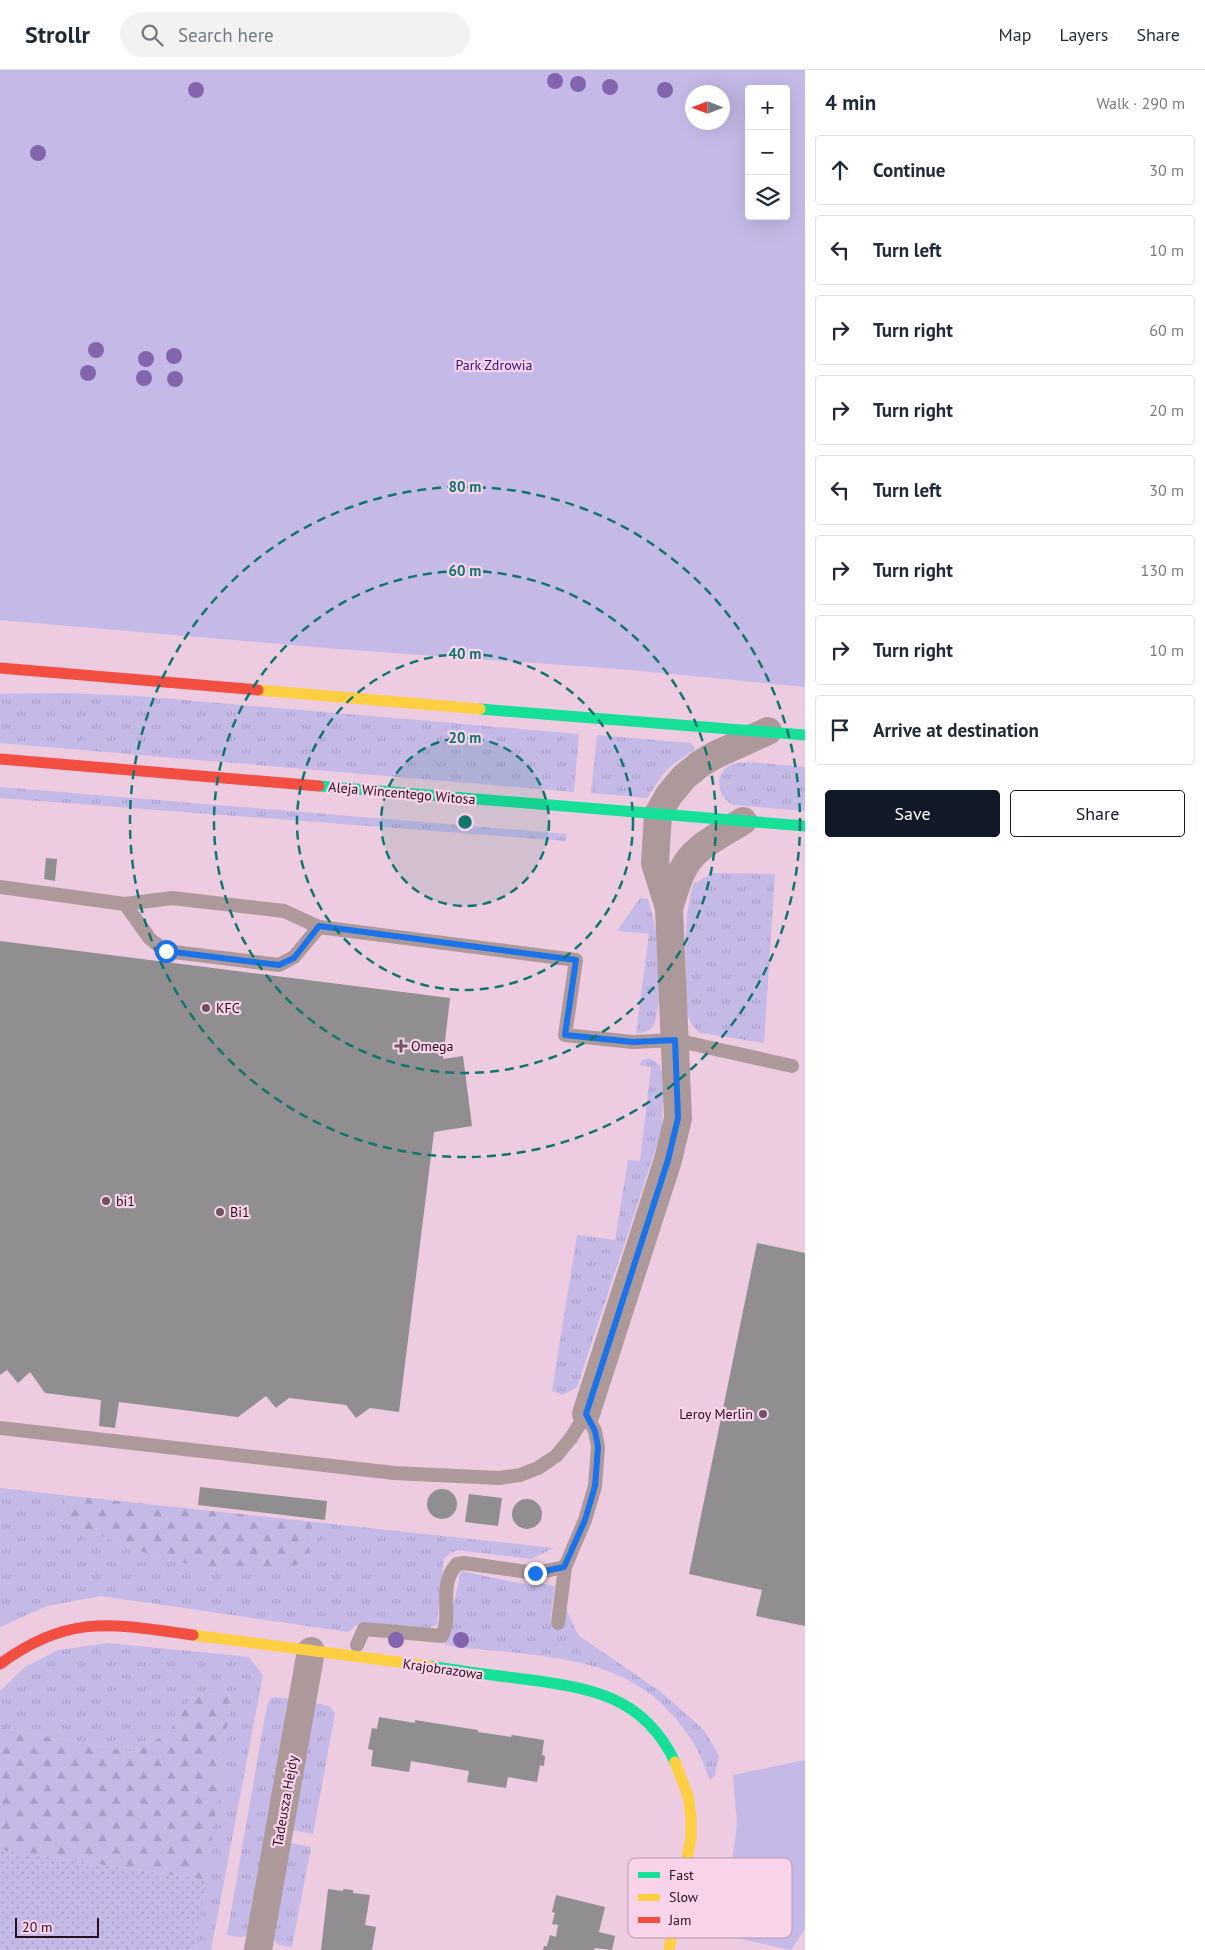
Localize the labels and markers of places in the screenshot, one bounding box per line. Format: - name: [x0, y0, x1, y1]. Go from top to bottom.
- centre of rings: [456, 813, 474, 831]
- place label: KFC: [216, 999, 240, 1017]
- marker: KFC: [200, 1002, 212, 1014]
- place label: Omega: [411, 1037, 453, 1055]
- marker: Omega: [395, 1040, 407, 1052]
- place label: bi1: [116, 1192, 135, 1210]
- marker: bi1: [100, 1195, 112, 1207]
- place label: Bi1: [230, 1203, 250, 1221]
- marker: Bi1: [214, 1206, 226, 1218]
- place label: Leroy Merlin: [679, 1405, 753, 1423]
- marker: Leroy Merlin: [757, 1408, 769, 1420]

